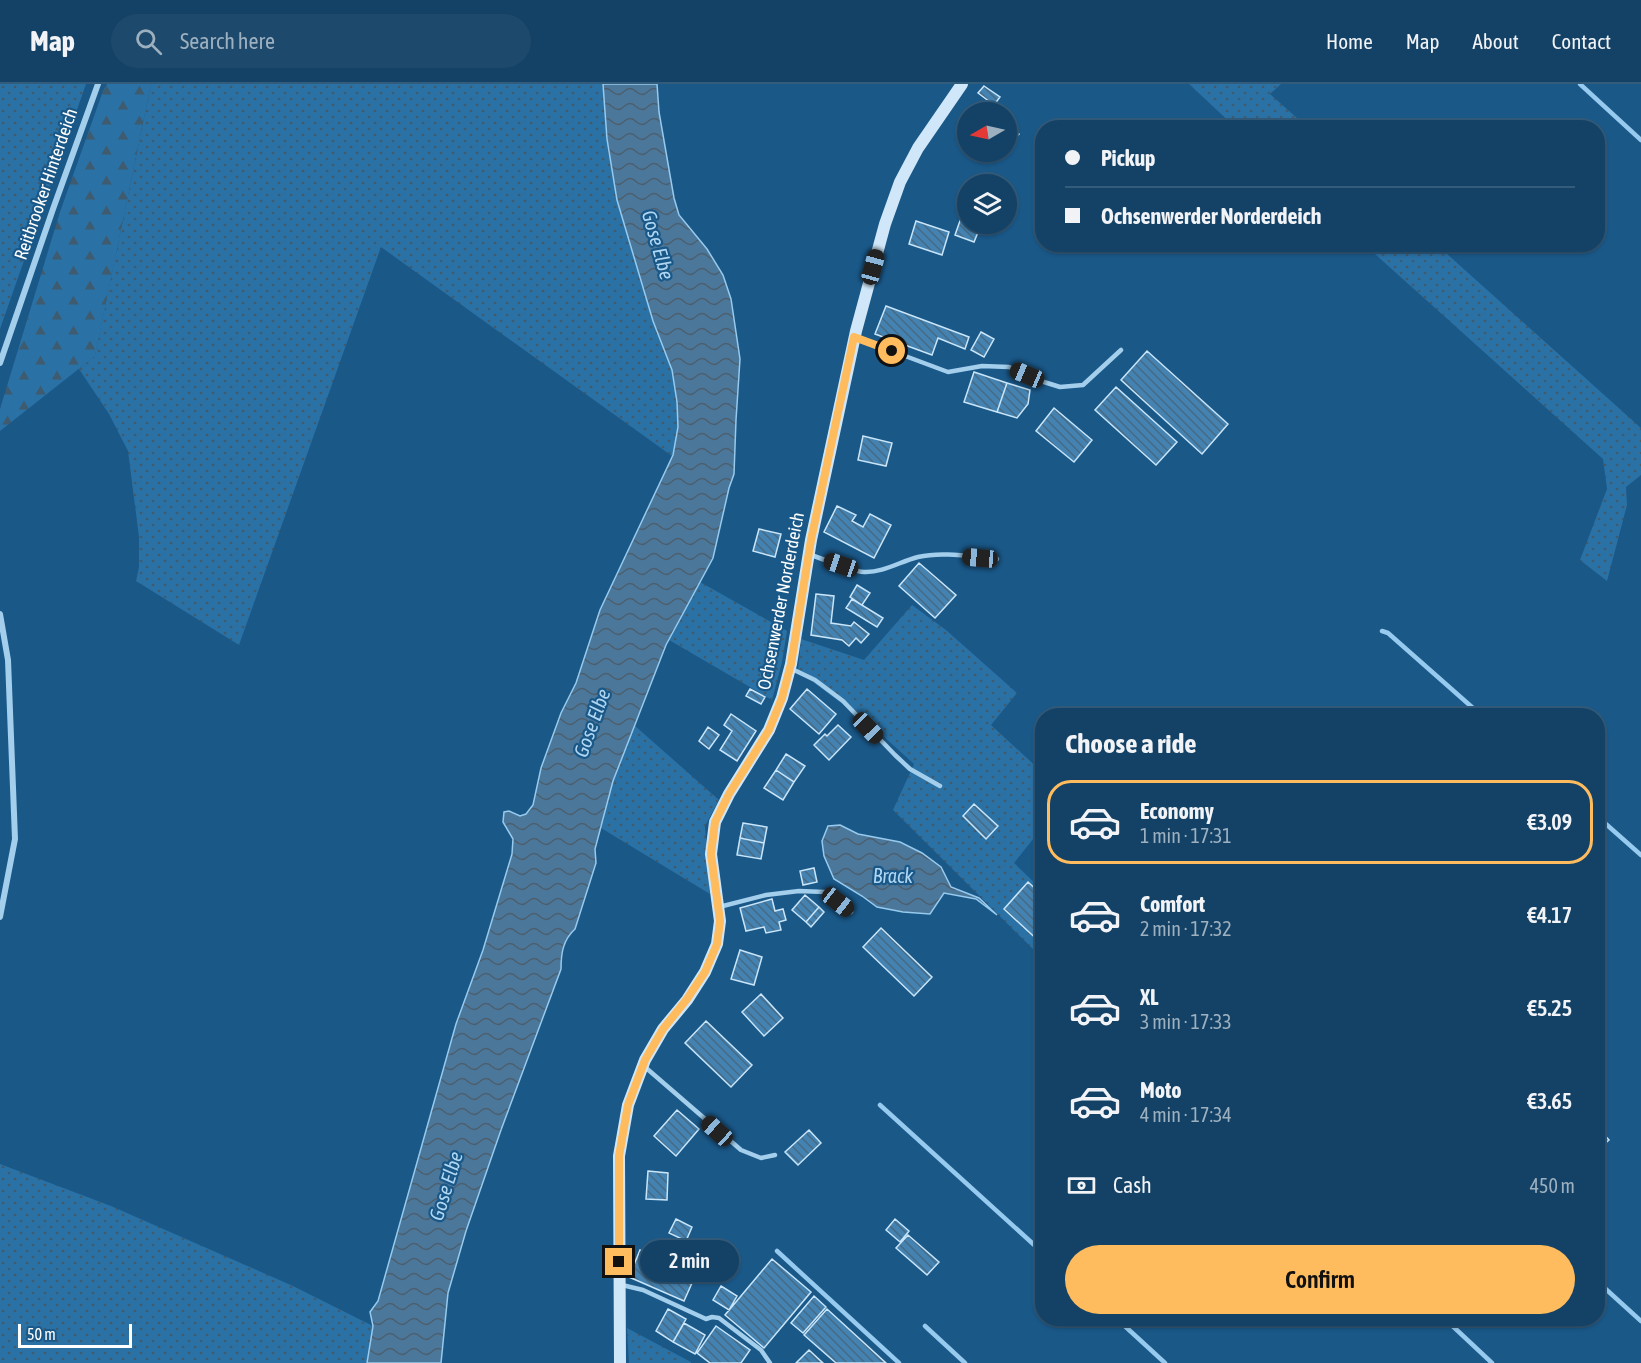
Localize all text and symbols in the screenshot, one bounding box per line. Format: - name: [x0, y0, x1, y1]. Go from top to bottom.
- search box: [111, 14, 531, 68]
- text: Map: [30, 25, 75, 57]
- icon: search: [132, 25, 165, 58]
- text: Search here: [180, 28, 275, 54]
- text: Home: [1326, 29, 1373, 53]
- text: Map: [1406, 29, 1440, 53]
- text: About: [1473, 29, 1519, 53]
- text: Contact: [1552, 29, 1611, 53]
- north arrow: [957, 102, 1017, 162]
- map controls: [957, 102, 1017, 234]
- street label: Reitbrooker Hinterdeich: [10, 105, 81, 262]
- text: Pickup: [1101, 145, 1156, 171]
- button: layers: [957, 174, 1017, 234]
- text: Ochsenwerder Norderdeich: [1101, 203, 1321, 229]
- water label: Gose Elbe: [638, 207, 679, 282]
- car: [860, 247, 886, 287]
- route start: [878, 337, 905, 364]
- car: [1007, 360, 1047, 390]
- street label: Ochsenwerder Norderdeich: [753, 510, 808, 691]
- car: [961, 547, 999, 569]
- car: [821, 551, 861, 579]
- water label: Gose Elbe: [569, 685, 615, 760]
- car: [849, 709, 887, 747]
- text: Choose a ride: [1065, 728, 1197, 759]
- icon: car: [1068, 795, 1122, 849]
- text: Economy: [1140, 798, 1214, 824]
- text: €3.09: [1527, 809, 1572, 835]
- text: 1 min · 17:31: [1140, 824, 1232, 847]
- water label: Brack: [873, 864, 913, 887]
- car: [818, 884, 858, 920]
- icon: car: [1068, 888, 1122, 942]
- text: Comfort: [1140, 891, 1205, 917]
- text: €4.17: [1527, 902, 1572, 928]
- text: 2 min · 17:32: [1140, 917, 1232, 940]
- icon: car: [1068, 981, 1122, 1035]
- text: XL: [1140, 984, 1158, 1010]
- text: €5.25: [1527, 995, 1572, 1021]
- text: 3 min · 17:33: [1140, 1010, 1232, 1033]
- icon: car: [1068, 1074, 1122, 1128]
- text: Moto: [1140, 1077, 1182, 1103]
- text: €3.65: [1527, 1088, 1572, 1114]
- text: 4 min · 17:34: [1140, 1103, 1232, 1126]
- car: [698, 1112, 736, 1150]
- water label: Gose Elbe: [424, 1148, 467, 1223]
- icon: cash: [1065, 1169, 1098, 1202]
- text: Cash: [1113, 1172, 1152, 1198]
- text: 450 m: [1530, 1174, 1575, 1197]
- callout: 2 min: [640, 1241, 739, 1283]
- button: Confirm: [1065, 1245, 1575, 1314]
- route end: [605, 1248, 632, 1275]
- text: 2 min: [669, 1249, 710, 1272]
- scale bar: [18, 1321, 132, 1348]
- text: 50 m: [27, 1325, 56, 1343]

